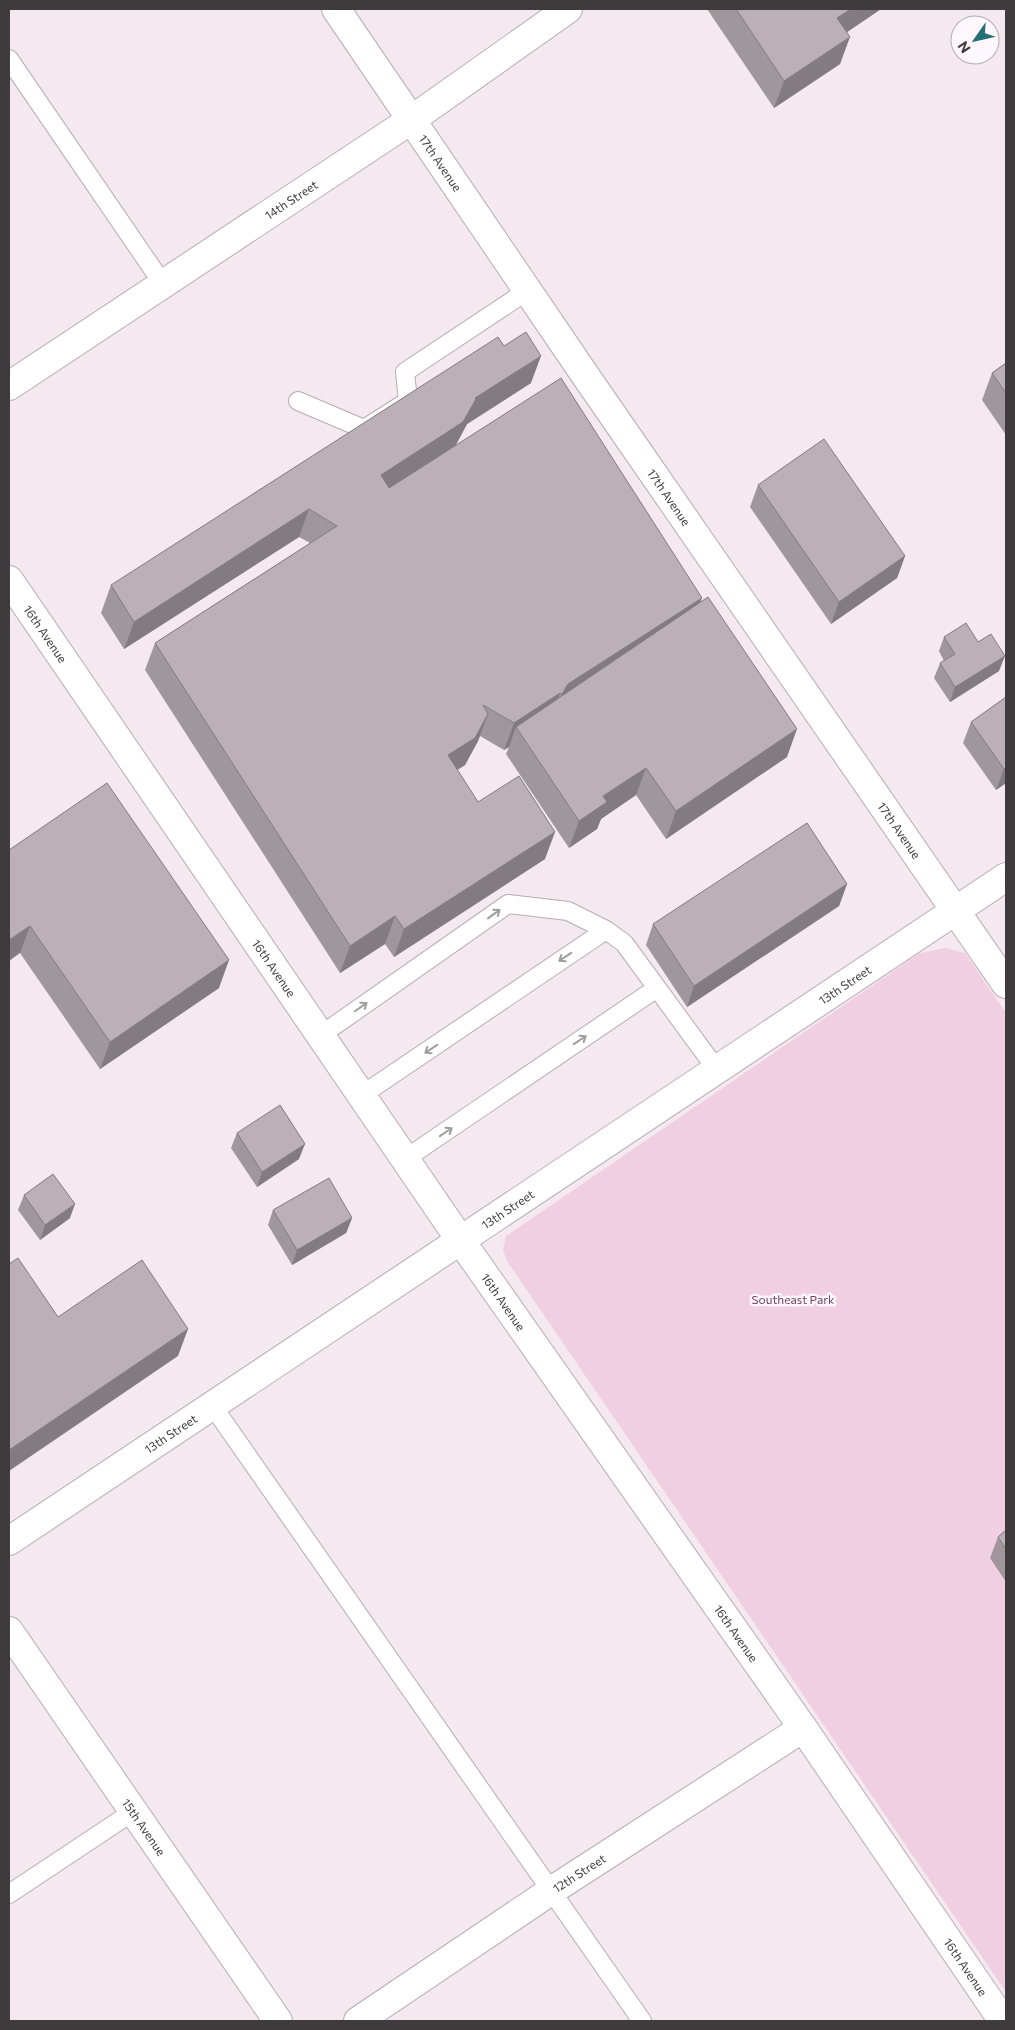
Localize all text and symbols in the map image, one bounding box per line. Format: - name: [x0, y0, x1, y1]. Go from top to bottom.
- north arrow: [950, 15, 1000, 65]
- text: N: [954, 38, 974, 57]
- street label: 17th Avenue: [416, 132, 465, 194]
- street label: 14th Street: [262, 177, 320, 222]
- street label: 17th Avenue: [645, 466, 694, 528]
- street label: 16th Avenue: [21, 602, 70, 665]
- street label: 17th Avenue: [875, 799, 924, 861]
- one-way arrow: [487, 909, 501, 919]
- street label: 16th Avenue: [250, 937, 299, 999]
- one-way arrow: [558, 952, 572, 962]
- street label: 13th Street: [816, 962, 874, 1007]
- one-way arrow: [354, 1002, 368, 1012]
- one-way arrow: [573, 1035, 587, 1046]
- one-way arrow: [424, 1043, 438, 1054]
- one-way arrow: [438, 1127, 452, 1137]
- street label: 13th Street: [479, 1186, 536, 1231]
- street label: 16th Avenue: [479, 1270, 529, 1333]
- park label: Southeast Park: [751, 1292, 835, 1306]
- street label: 13th Street: [142, 1411, 199, 1456]
- street label: 16th Avenue: [712, 1602, 761, 1664]
- street label: 15th Avenue: [120, 1796, 169, 1858]
- street label: 12th Street: [550, 1851, 608, 1895]
- street label: 16th Avenue: [941, 1935, 991, 1998]

